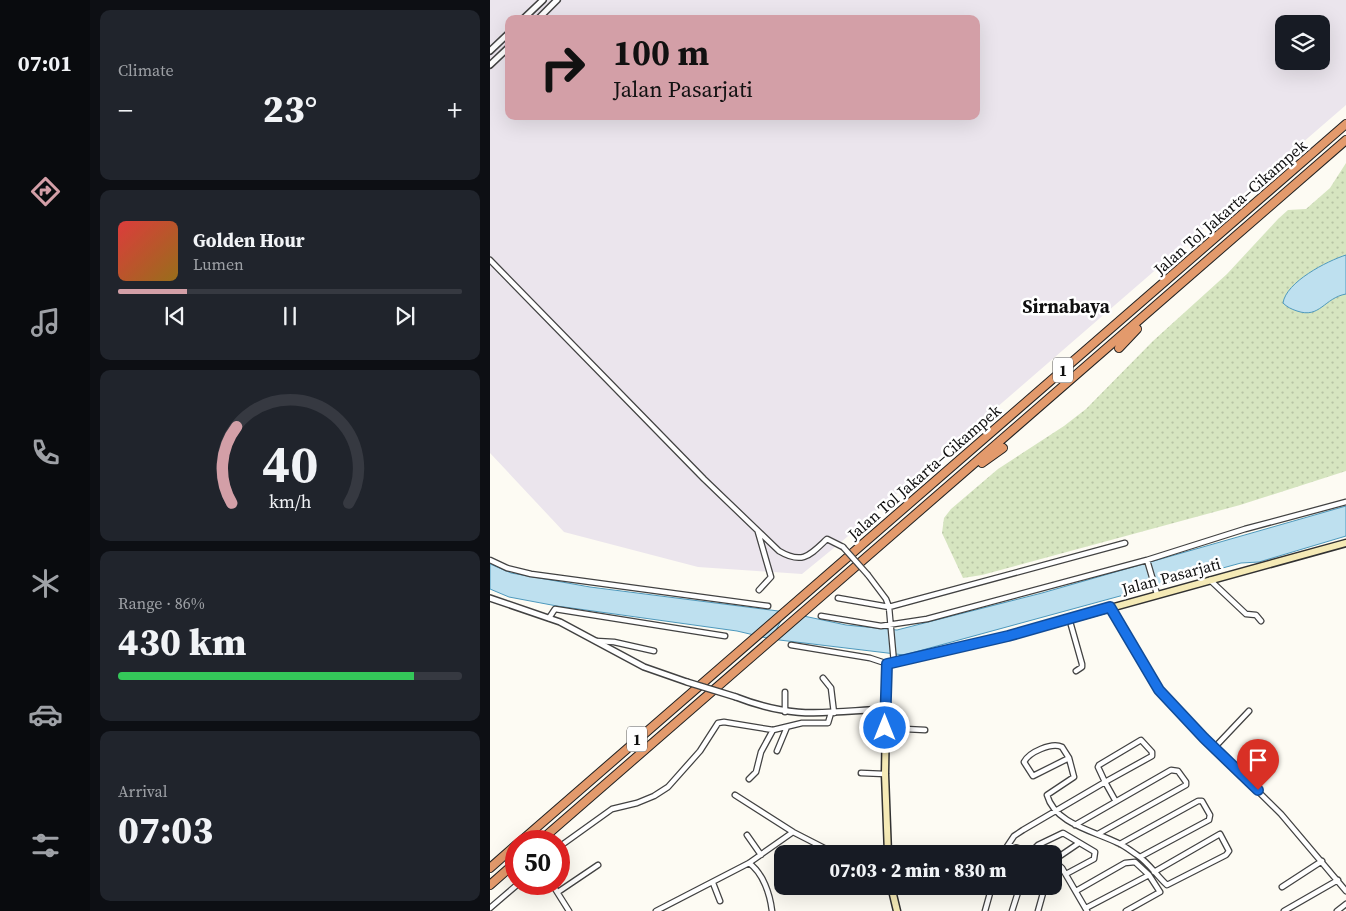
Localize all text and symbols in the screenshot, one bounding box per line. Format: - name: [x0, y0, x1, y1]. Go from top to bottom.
- map controls: [1275, 15, 1330, 70]
- button: layers: [1275, 15, 1330, 70]
- text: 100 m: [613, 29, 709, 77]
- icon: right: [530, 35, 595, 100]
- text: 07:01: [18, 48, 72, 78]
- text: Climate: [118, 59, 174, 81]
- text: Jalan Pasarjati: [613, 74, 753, 104]
- text: 23°: [263, 83, 317, 135]
- text: −: [118, 91, 133, 129]
- text: +: [447, 91, 462, 129]
- street label: Jalan Tol Jakarta–Cikampek: [1148, 134, 1311, 280]
- icon: directions: [28, 174, 63, 209]
- text: Golden Hour: [193, 227, 305, 253]
- text: Lumen: [193, 253, 244, 275]
- district label: Sirnabaya: [1022, 293, 1111, 319]
- icon: previous: [161, 302, 189, 330]
- icon: pause: [276, 302, 304, 330]
- icon: next: [391, 302, 419, 330]
- icon: music: [28, 305, 63, 340]
- road number: 1: [1053, 358, 1073, 382]
- street label: Jalan Tol Jakarta–Cikampek: [842, 399, 1005, 545]
- text: 40: [262, 428, 318, 499]
- icon: phone: [28, 435, 63, 470]
- text: km/h: [269, 489, 312, 514]
- street label: Jalan Pasarjati: [1118, 552, 1223, 600]
- icon: climate: [28, 566, 63, 601]
- text: Range · 86%: [118, 592, 205, 614]
- text: 430 km: [118, 616, 246, 668]
- icon: car: [28, 697, 63, 732]
- position arrow: [858, 701, 910, 753]
- road number: 1: [627, 726, 647, 752]
- pin: [1237, 739, 1279, 790]
- icon: arrive: [1244, 746, 1272, 774]
- text: Arrival: [118, 780, 167, 802]
- text: 07:03: [118, 804, 213, 856]
- icon: filters: [28, 828, 63, 863]
- speed limit sign: 50: [505, 830, 570, 895]
- text: 07:03 · 2 min · 830 m: [829, 857, 1007, 883]

